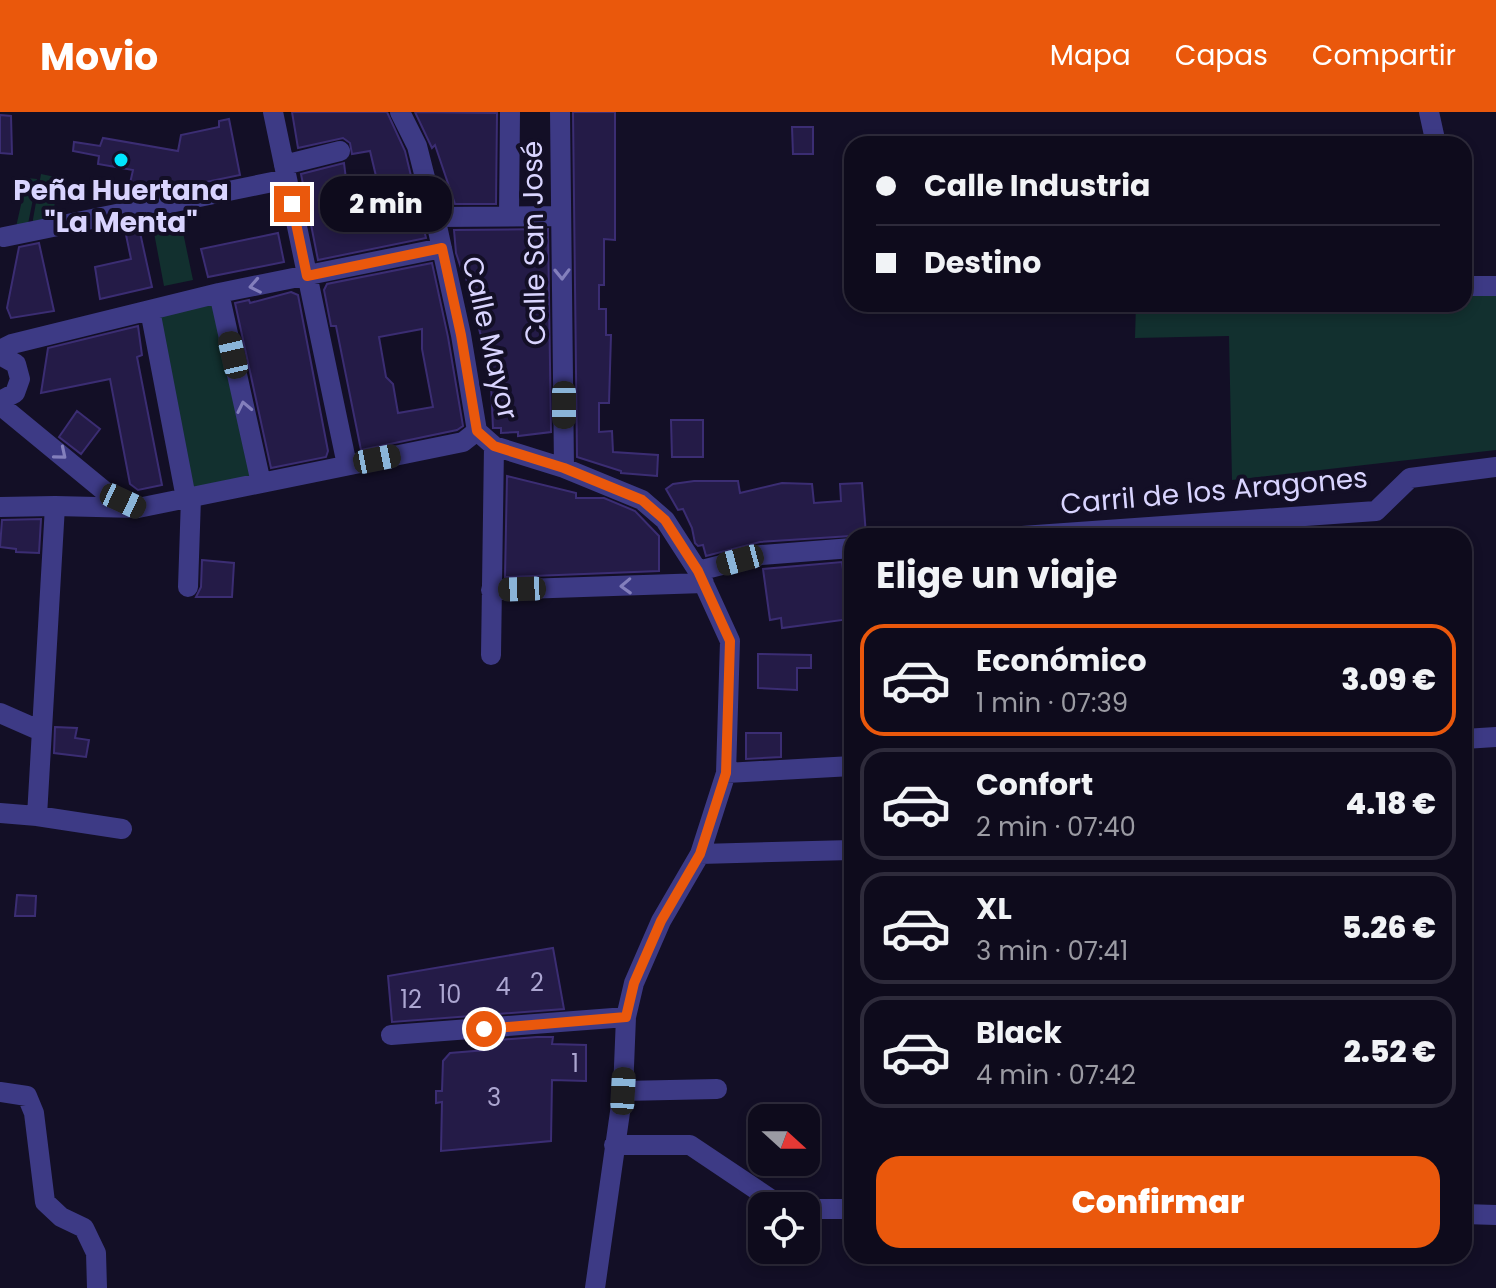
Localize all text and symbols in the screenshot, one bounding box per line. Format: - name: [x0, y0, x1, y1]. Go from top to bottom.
- text: Movio: [40, 30, 158, 83]
- text: Mapa: [1050, 36, 1131, 75]
- text: Capas: [1175, 36, 1268, 75]
- text: Compartir: [1312, 36, 1456, 75]
- street label: Calle San José: [513, 140, 555, 346]
- marker: Peña Huertana "La Menta": [112, 151, 130, 169]
- text: Calle Industria: [924, 164, 1150, 207]
- place label: Peña Huertana "La Menta": [13, 171, 229, 242]
- callout: 2 min: [320, 176, 452, 232]
- route end: [274, 186, 310, 222]
- text: 2 min: [349, 186, 423, 222]
- text: Destino: [924, 241, 1041, 284]
- street label: Calle Mayor: [452, 253, 528, 423]
- one-way arrow: [553, 268, 571, 281]
- one-way arrow: [249, 277, 262, 294]
- car: [216, 329, 250, 381]
- car: [552, 381, 576, 429]
- one-way arrow: [236, 401, 253, 415]
- car: [351, 443, 403, 475]
- one-way arrow: [51, 444, 66, 459]
- street label: Carril de los Aragones: [1059, 458, 1369, 524]
- car: [96, 480, 150, 522]
- car: [714, 542, 766, 578]
- text: Elige un viaje: [876, 550, 1118, 601]
- car: [498, 576, 546, 602]
- one-way arrow: [619, 577, 632, 594]
- text: Económico: [976, 639, 1147, 682]
- icon: car: [880, 644, 952, 716]
- text: 3.09 €: [1341, 658, 1436, 701]
- text: 1 min · 07:39: [976, 685, 1128, 721]
- text: Confort: [976, 763, 1093, 806]
- icon: car: [880, 768, 952, 840]
- text: 4.18 €: [1346, 782, 1436, 825]
- text: 2 min · 07:40: [976, 809, 1136, 845]
- text: XL: [976, 887, 1012, 930]
- icon: car: [880, 892, 952, 964]
- text: 5.26 €: [1342, 906, 1436, 949]
- text: 3 min · 07:41: [976, 933, 1128, 969]
- house number: 2: [530, 966, 544, 999]
- house number: 4: [495, 970, 511, 1003]
- house number: 10: [439, 978, 461, 1011]
- house number: 12: [400, 983, 422, 1016]
- route start: [466, 1011, 502, 1047]
- text: Black: [976, 1011, 1062, 1054]
- icon: car: [880, 1016, 952, 1088]
- text: 2.52 €: [1344, 1030, 1436, 1073]
- house number: 1: [571, 1047, 579, 1080]
- text: 4 min · 07:42: [976, 1057, 1136, 1093]
- car: [610, 1066, 636, 1116]
- house number: 3: [487, 1081, 501, 1114]
- north arrow: [748, 1104, 820, 1176]
- map controls: [748, 1104, 820, 1264]
- button: Confirmar: [876, 1156, 1440, 1248]
- button: locate: [748, 1192, 820, 1264]

